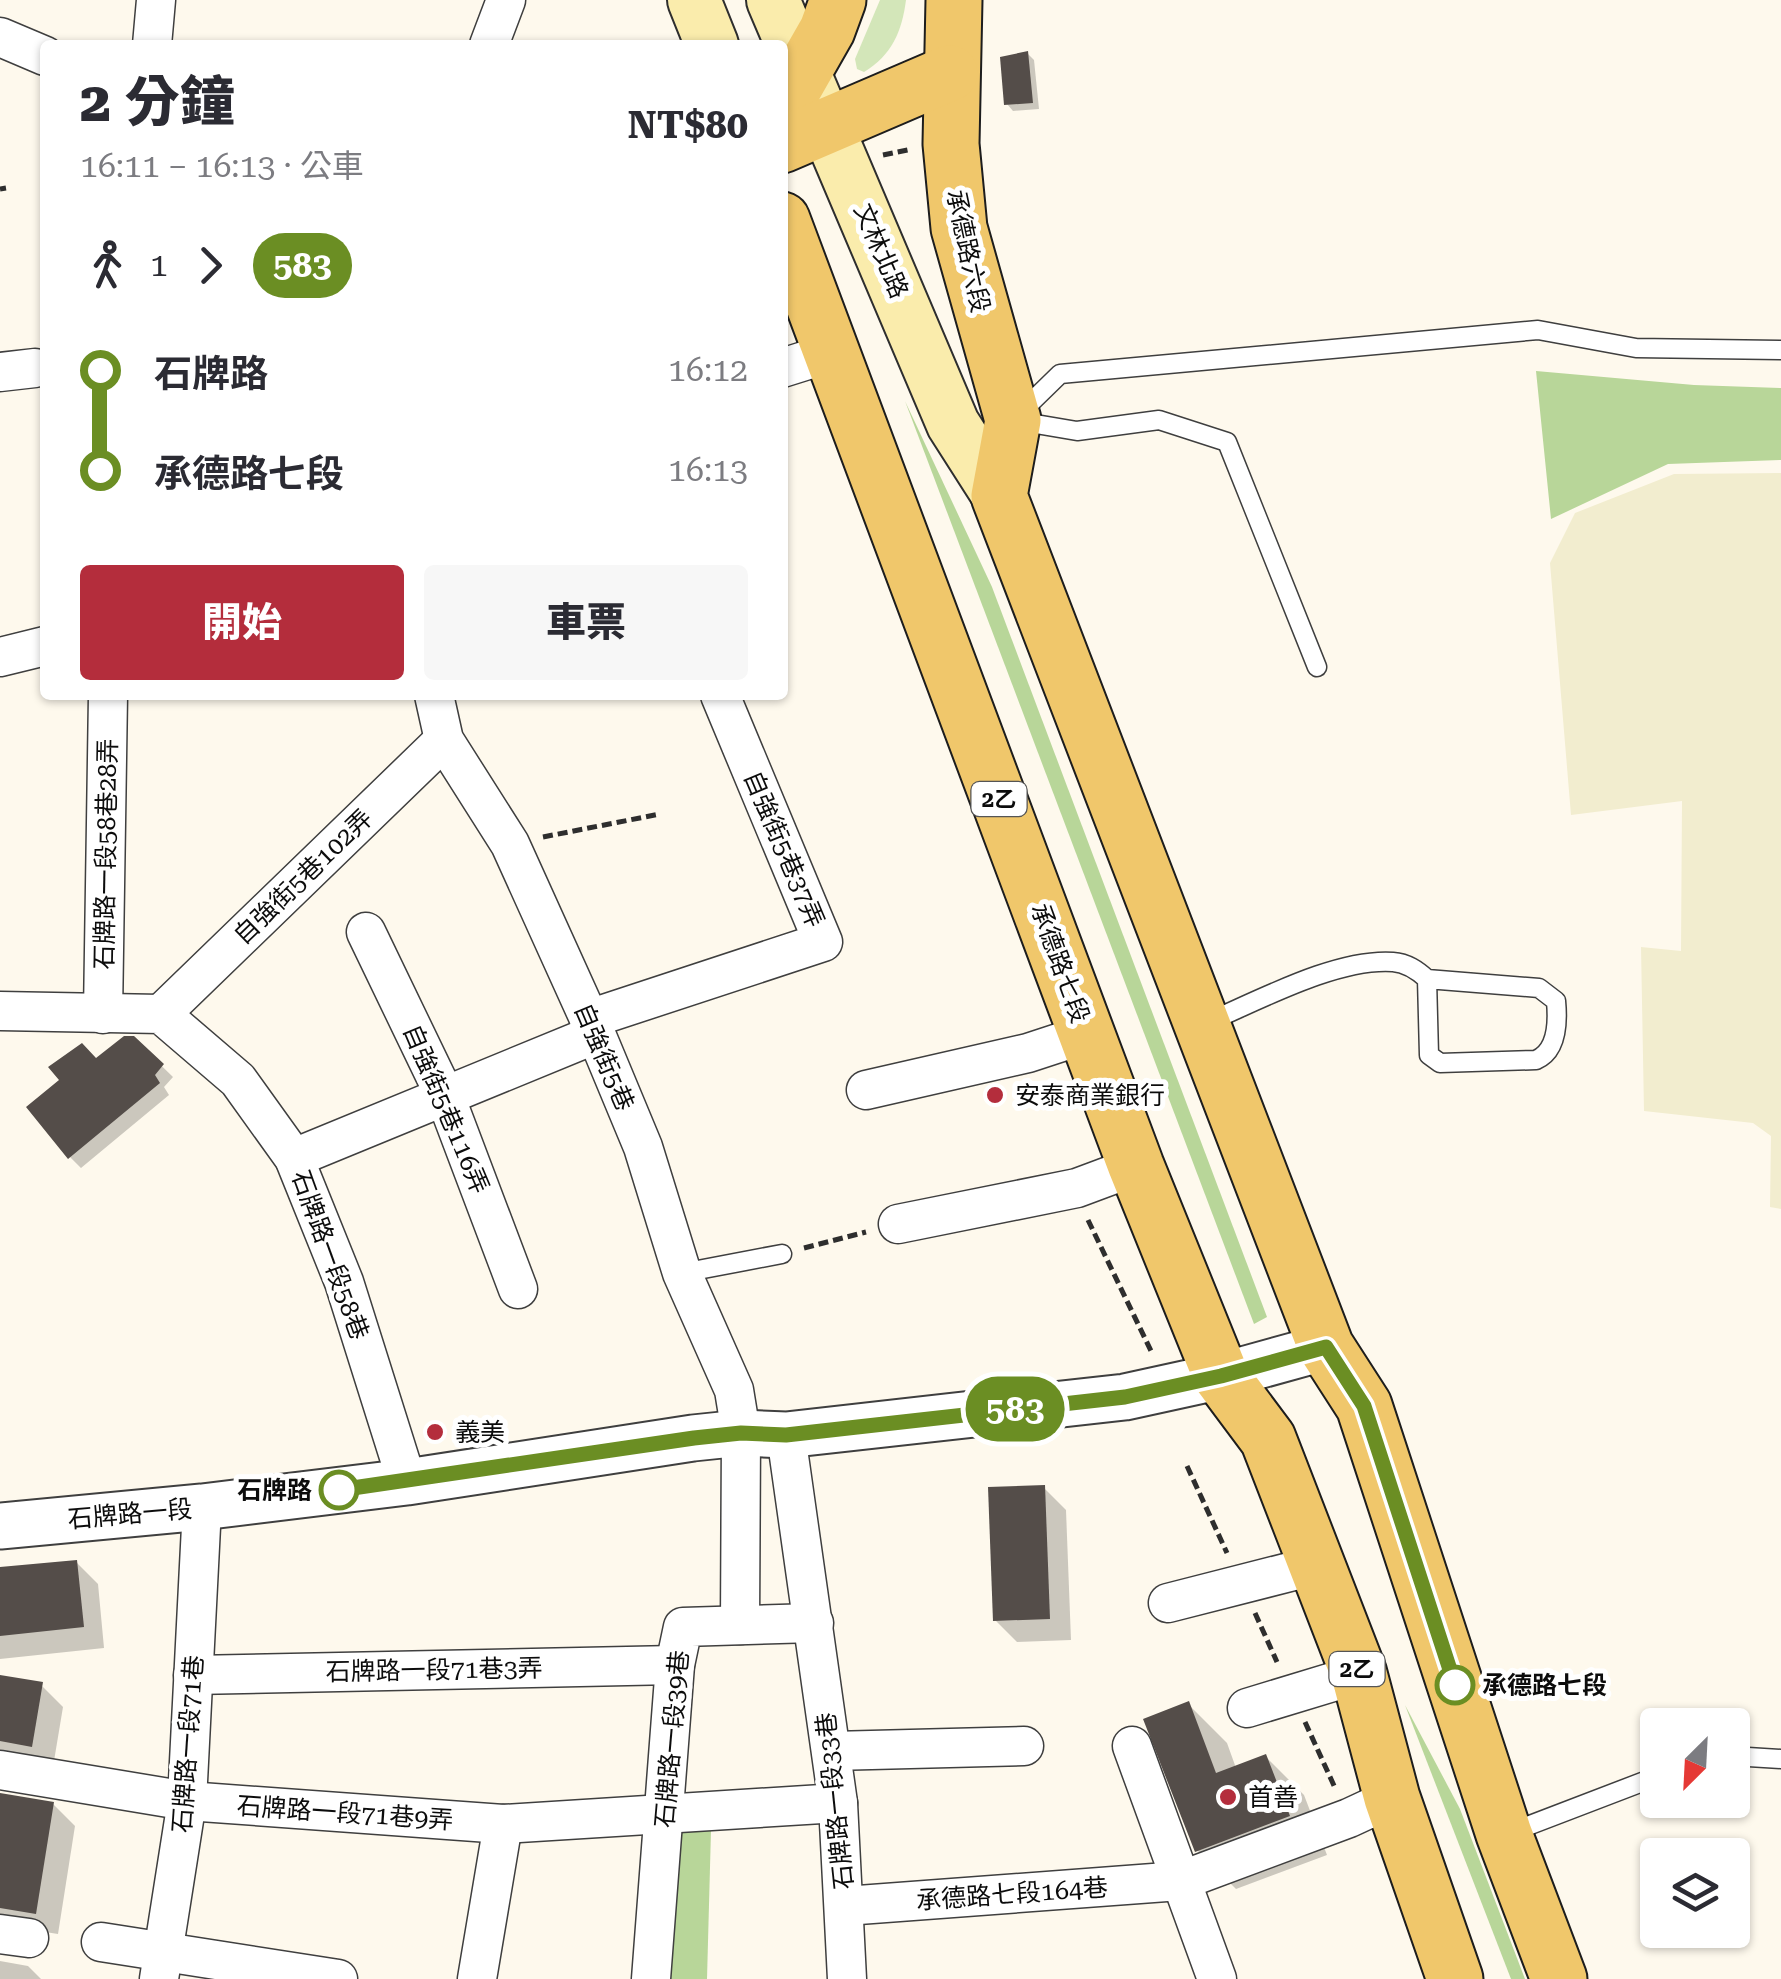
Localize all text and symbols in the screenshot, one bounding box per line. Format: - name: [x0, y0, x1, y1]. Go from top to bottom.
- text: 2 分鐘: [80, 70, 235, 134]
- text: NT$80: [627, 103, 748, 147]
- text: 16:11 – 16:13 · 公車: [80, 147, 364, 185]
- street label: 承德路六段: [941, 187, 995, 315]
- street label: 文林北路: [848, 199, 914, 303]
- icon: walk: [80, 238, 135, 293]
- icon: forward: [183, 238, 238, 293]
- text: 583: [273, 245, 332, 286]
- text: 1: [150, 246, 168, 284]
- text: 16:12: [668, 351, 748, 389]
- text: 石牌路: [154, 352, 268, 396]
- text: 16:13: [668, 451, 748, 489]
- text: 承德路七段: [154, 452, 344, 496]
- button: 開始: [80, 565, 404, 680]
- button: 車票: [424, 565, 748, 680]
- street label: 石牌路一段58巷28弄: [89, 738, 123, 970]
- street label: 自強街5巷37弄: [738, 766, 830, 932]
- road number: 2乙: [972, 782, 1026, 816]
- street label: 自強街5巷102弄: [228, 804, 378, 950]
- street label: 承德路七段: [1025, 899, 1095, 1027]
- street label: 自強街5巷: [568, 999, 640, 1115]
- street label: 自強街5巷116弄: [397, 1020, 495, 1198]
- place label: 安泰商業銀行: [1015, 1081, 1165, 1110]
- marker: 安泰商業銀行: [984, 1084, 1006, 1106]
- street label: 石牌路一段58巷: [286, 1166, 374, 1344]
- line badge: 583: [958, 1376, 1072, 1442]
- text: 583: [986, 1389, 1044, 1430]
- place label: 義美: [455, 1418, 505, 1447]
- marker: 義美: [424, 1421, 446, 1443]
- marker: 石牌路: [320, 1471, 358, 1509]
- place label: 石牌路: [237, 1476, 312, 1505]
- street label: 石牌路一段: [66, 1494, 194, 1534]
- street label: 石牌路一段39巷: [650, 1649, 694, 1829]
- road number: 2乙: [1330, 1652, 1384, 1686]
- street label: 石牌路一段71巷: [167, 1654, 209, 1834]
- street label: 石牌路一段71巷3弄: [325, 1654, 543, 1686]
- marker: 承德路七段: [1436, 1666, 1474, 1704]
- place label: 承德路七段: [1482, 1671, 1607, 1700]
- north arrow: [1640, 1708, 1750, 1818]
- map controls: [1640, 1708, 1750, 1948]
- street label: 石牌路一段33巷: [811, 1711, 859, 1891]
- place label: 首善: [1248, 1783, 1298, 1812]
- marker: 首善: [1217, 1786, 1239, 1808]
- street label: 石牌路一段71巷9弄: [236, 1791, 454, 1835]
- button: layers: [1640, 1838, 1750, 1948]
- street label: 承德路七段164巷: [915, 1873, 1109, 1915]

